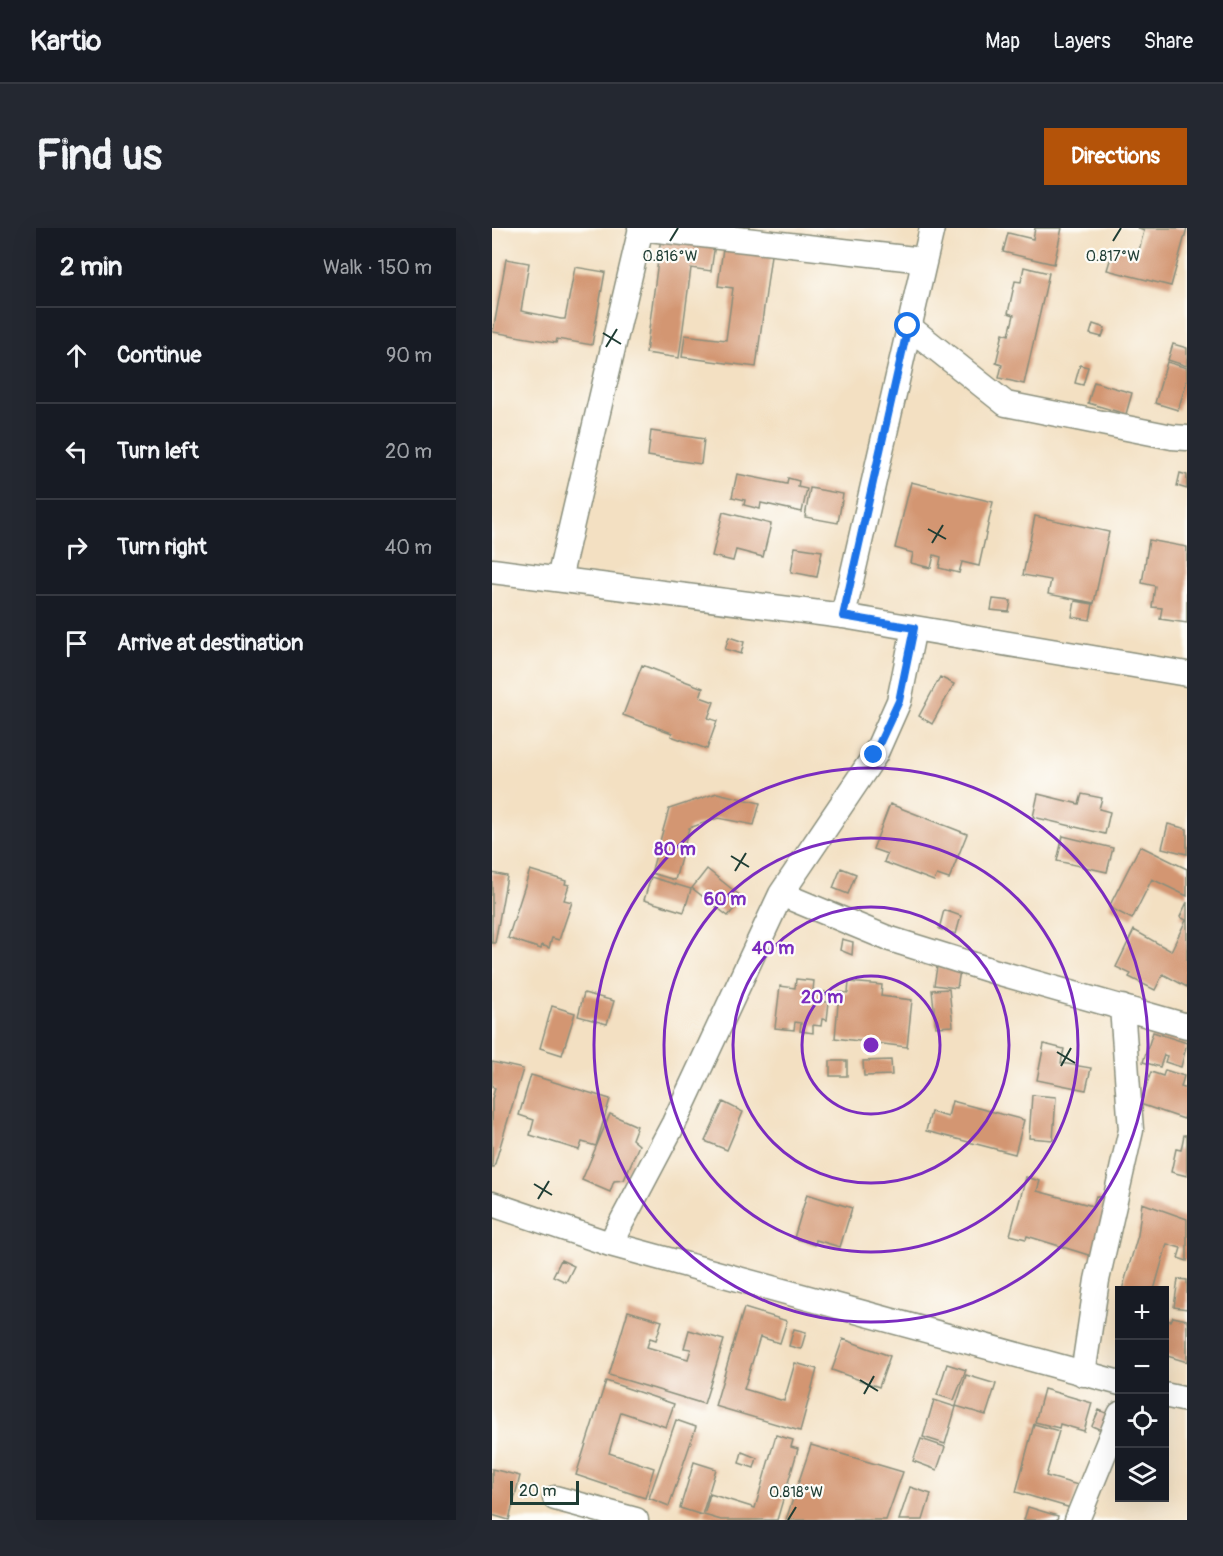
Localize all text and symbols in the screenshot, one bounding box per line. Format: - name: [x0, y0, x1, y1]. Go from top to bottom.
- text: Kartio: [30, 24, 101, 59]
- text: Map: [985, 28, 1020, 55]
- text: Layers: [1053, 28, 1111, 55]
- text: Share: [1144, 28, 1193, 55]
- button: Directions: [1044, 128, 1187, 185]
- text: Find us: [36, 130, 162, 182]
- text: 0.816°W: [642, 247, 698, 266]
- text: 0.817°W: [1086, 247, 1140, 266]
- text: 2 min: [60, 251, 122, 283]
- text: Walk · 150 m: [323, 255, 432, 280]
- route start: [894, 312, 920, 338]
- icon: ahead: [60, 339, 93, 372]
- text: Continue: [117, 341, 201, 369]
- text: 90 m: [386, 343, 432, 368]
- icon: left: [60, 435, 93, 468]
- text: Turn left: [117, 437, 199, 465]
- text: 20 m: [385, 439, 432, 464]
- icon: right: [60, 531, 93, 564]
- text: Turn right: [117, 533, 207, 561]
- text: 40 m: [385, 535, 432, 560]
- icon: arrive: [60, 627, 93, 660]
- text: Arrive at destination: [117, 629, 303, 657]
- route end: [860, 741, 886, 767]
- text: 80 m: [654, 838, 696, 861]
- text: 60 m: [704, 888, 746, 911]
- text: 40 m: [752, 937, 794, 960]
- text: 20 m: [801, 986, 843, 1009]
- centre of rings: [861, 1035, 881, 1055]
- map controls: [1115, 1286, 1169, 1502]
- button: +: [1115, 1286, 1169, 1340]
- button: −: [1115, 1340, 1169, 1394]
- button: locate: [1115, 1394, 1169, 1448]
- button: layers: [1115, 1448, 1169, 1502]
- scale bar: [510, 1478, 579, 1506]
- text: 20 m: [519, 1481, 557, 1501]
- text: 0.818°W: [769, 1483, 823, 1502]

